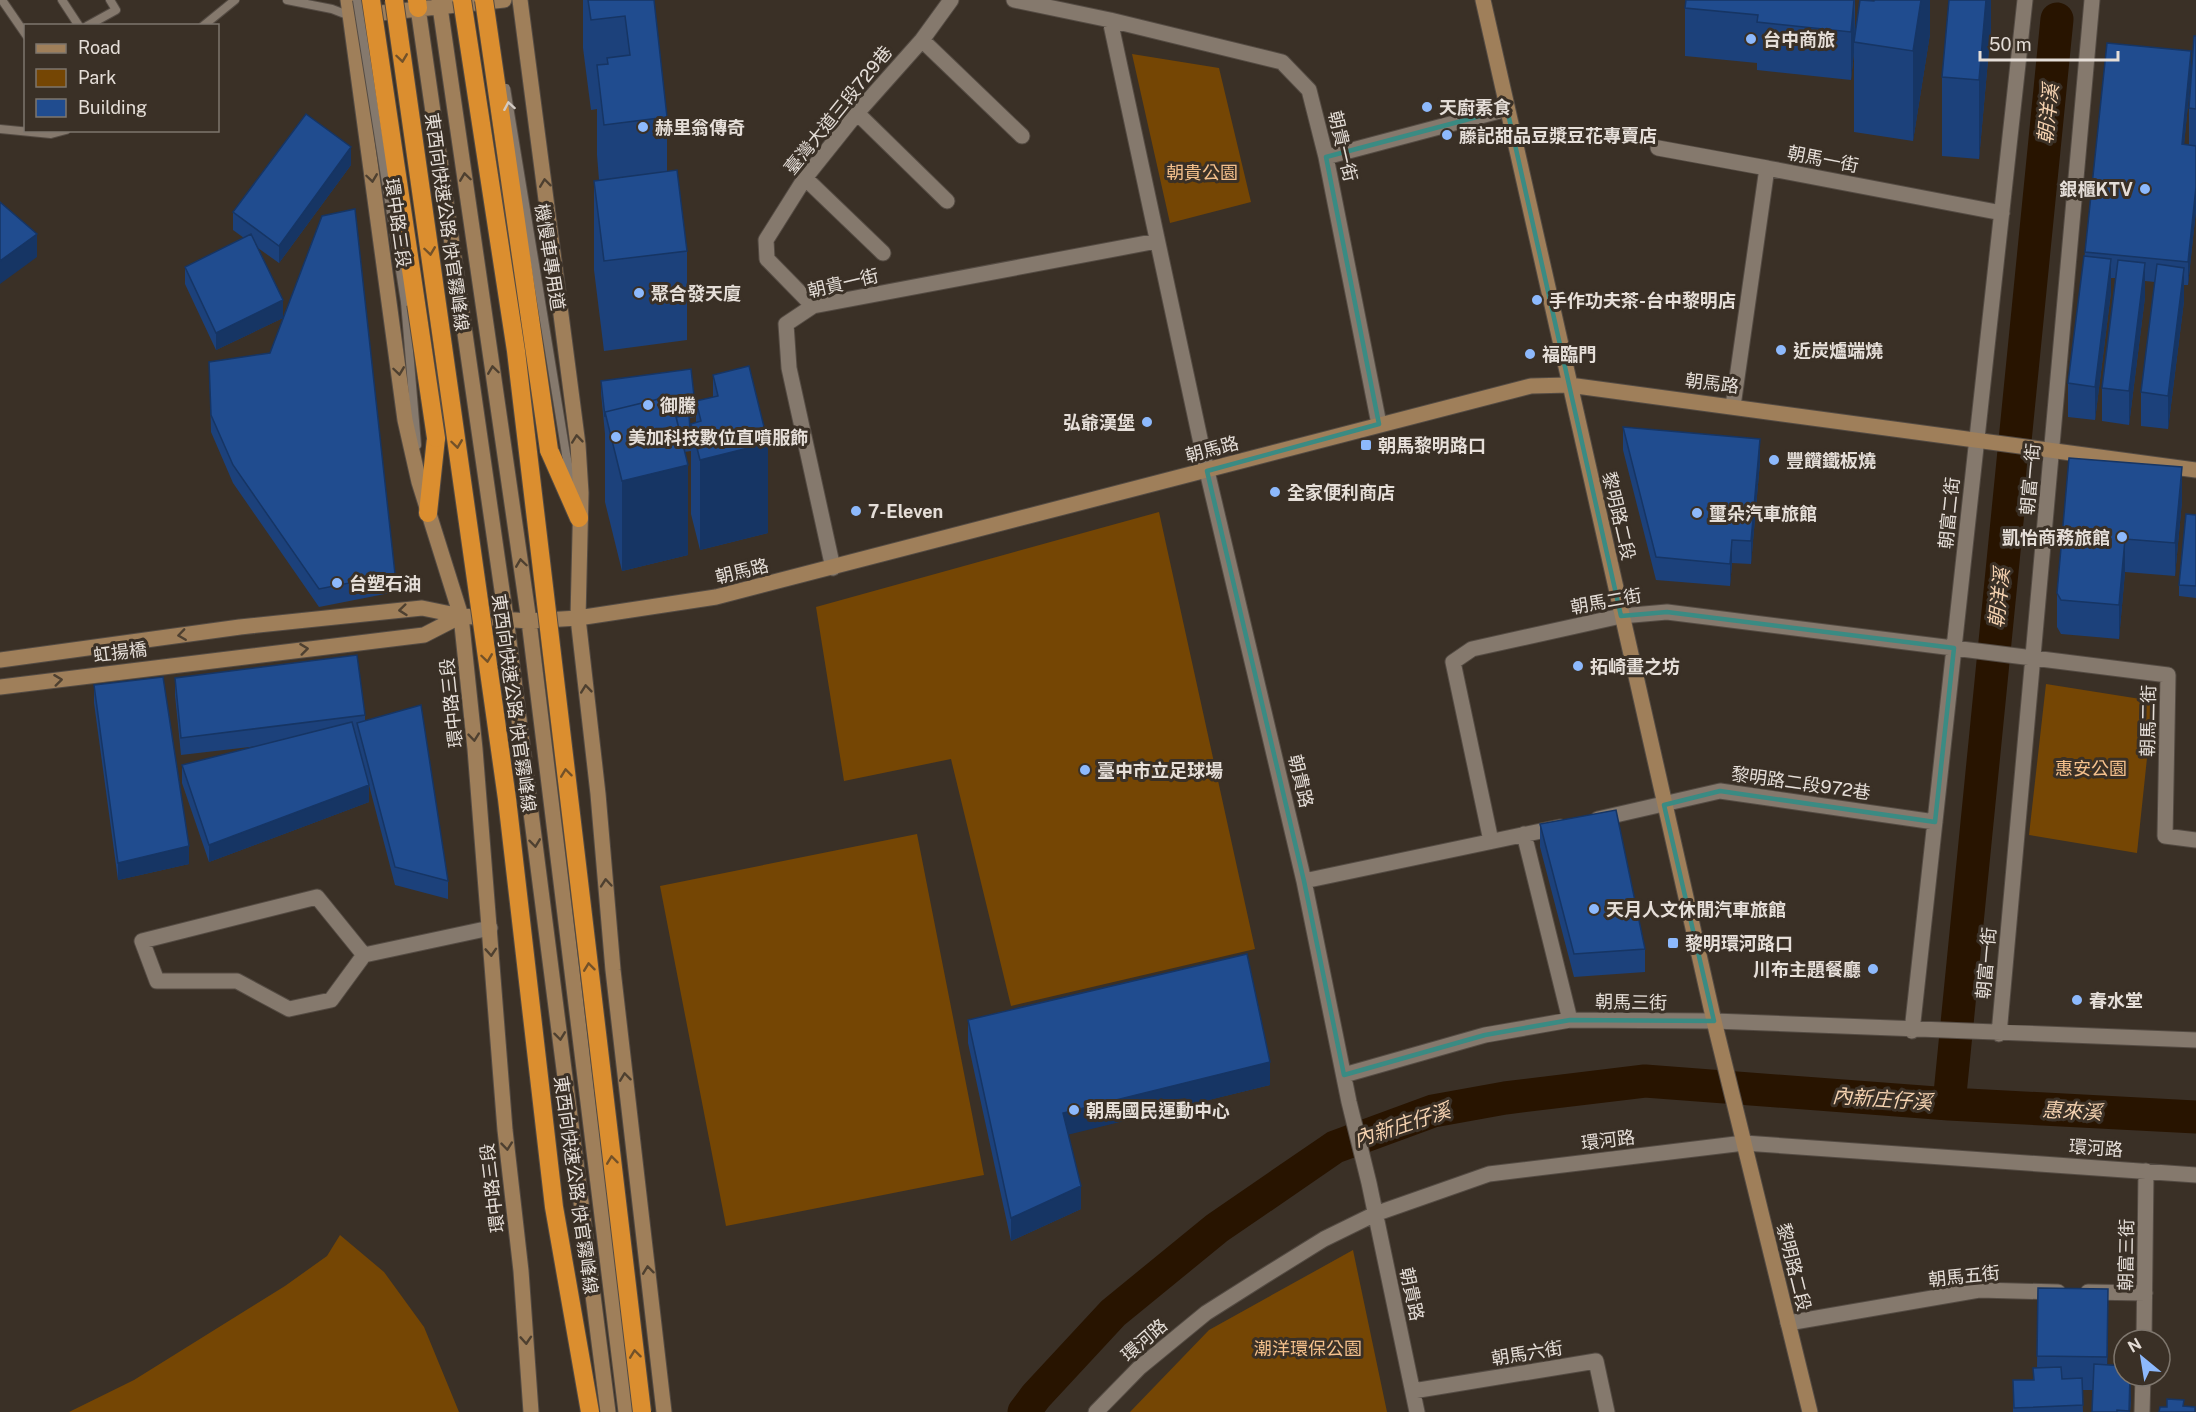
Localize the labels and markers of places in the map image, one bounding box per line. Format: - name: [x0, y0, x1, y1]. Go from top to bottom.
- place label: 台中商旅: [1763, 29, 1835, 50]
- marker: 台中商旅: [1744, 32, 1758, 46]
- place label: 天廚素食: [1439, 97, 1511, 118]
- marker: 天廚素食: [1420, 100, 1434, 114]
- place label: 赫里翁傳奇: [655, 117, 745, 138]
- marker: 赫里翁傳奇: [636, 120, 650, 134]
- place label: 藤記甜品豆漿豆花專賣店: [1459, 125, 1657, 146]
- marker: 藤記甜品豆漿豆花專賣店: [1440, 128, 1454, 142]
- place label: 銀櫃KTV: [2060, 179, 2133, 200]
- marker: 銀櫃KTV: [2138, 182, 2152, 196]
- place label: 聚合發天廈: [651, 283, 741, 304]
- marker: 聚合發天廈: [632, 286, 646, 300]
- place label: 手作功夫茶-台中黎明店: [1549, 290, 1736, 311]
- marker: 手作功夫茶-台中黎明店: [1530, 293, 1544, 307]
- place label: 近炭爐端燒: [1793, 340, 1883, 361]
- marker: 近炭爐端燒: [1774, 343, 1788, 357]
- place label: 福臨門: [1542, 344, 1596, 365]
- marker: 福臨門: [1523, 347, 1537, 361]
- place label: 御騰: [660, 395, 696, 416]
- marker: 御騰: [641, 398, 655, 412]
- place label: 弘爺漢堡: [1063, 412, 1135, 433]
- marker: 弘爺漢堡: [1140, 415, 1154, 429]
- place label: 美加科技數位直噴服飾: [628, 427, 808, 448]
- marker: 美加科技數位直噴服飾: [609, 430, 623, 444]
- place label: 朝馬黎明路口: [1378, 435, 1486, 456]
- marker: 朝馬黎明路口: [1359, 438, 1373, 452]
- place label: 豐饡鐵板燒: [1786, 450, 1876, 471]
- marker: 豐饡鐵板燒: [1767, 453, 1781, 467]
- place label: 全家便利商店: [1287, 482, 1395, 503]
- marker: 全家便利商店: [1268, 485, 1282, 499]
- place label: 7-Eleven: [868, 501, 943, 522]
- place label: 璽朵汽車旅館: [1709, 503, 1817, 524]
- marker: 7-Eleven: [849, 504, 863, 518]
- marker: 璽朵汽車旅館: [1690, 506, 1704, 520]
- place label: 凱怡商務旅館: [2002, 527, 2110, 548]
- marker: 凱怡商務旅館: [2115, 530, 2129, 544]
- place label: 台塑石油: [349, 573, 421, 594]
- marker: 台塑石油: [330, 576, 344, 590]
- place label: 拓崎畫之坊: [1590, 656, 1680, 677]
- marker: 拓崎畫之坊: [1571, 659, 1585, 673]
- place label: 臺中市立足球場: [1097, 760, 1223, 781]
- marker: 臺中市立足球場: [1078, 763, 1092, 777]
- place label: 天月人文休閒汽車旅館: [1606, 899, 1786, 920]
- marker: 天月人文休閒汽車旅館: [1587, 902, 1601, 916]
- place label: 黎明環河路口: [1685, 933, 1793, 954]
- marker: 黎明環河路口: [1666, 936, 1680, 950]
- place label: 川布主題餐廳: [1753, 959, 1861, 980]
- marker: 川布主題餐廳: [1866, 962, 1880, 976]
- place label: 春水堂: [2089, 990, 2143, 1011]
- marker: 春水堂: [2070, 993, 2084, 1007]
- place label: 朝馬國民運動中心: [1086, 1100, 1230, 1121]
- marker: 朝馬國民運動中心: [1067, 1103, 1081, 1117]

